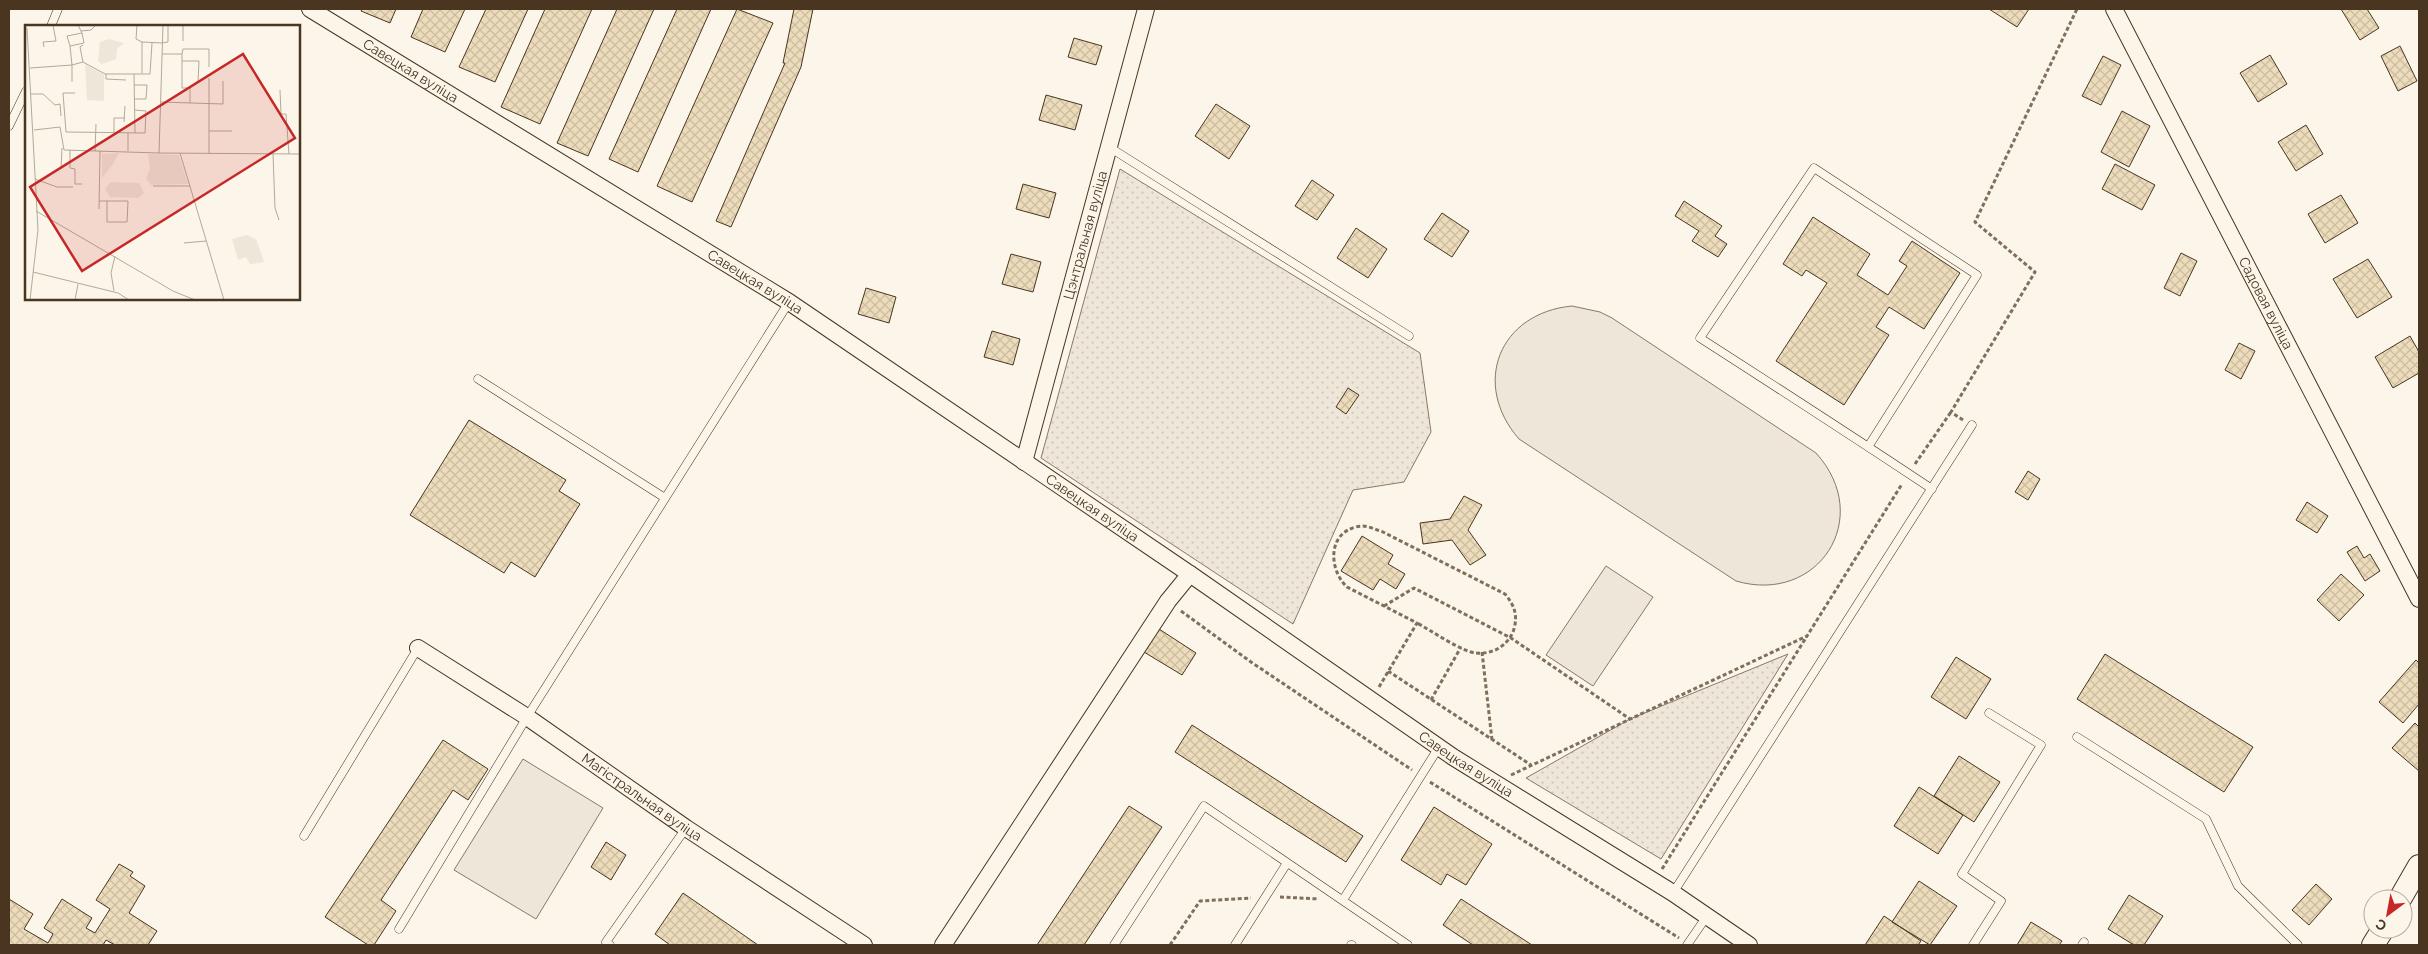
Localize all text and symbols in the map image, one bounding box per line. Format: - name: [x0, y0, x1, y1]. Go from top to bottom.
- inset map: [25, 25, 300, 300]
- street label: Савецкая вуліца: [360, 35, 461, 106]
- street label: Цэнтральная вуліца: [1060, 169, 1110, 301]
- street label: Савецкая вуліца: [705, 246, 806, 317]
- street label: Садовая вуліца: [2236, 254, 2296, 352]
- street label: Савецкая вуліца: [1043, 471, 1142, 545]
- street label: Савецкая вуліца: [1416, 728, 1516, 800]
- street label: Магістральная вуліца: [579, 750, 705, 844]
- north arrow: [2363, 889, 2413, 939]
- text: С: [2372, 915, 2389, 934]

